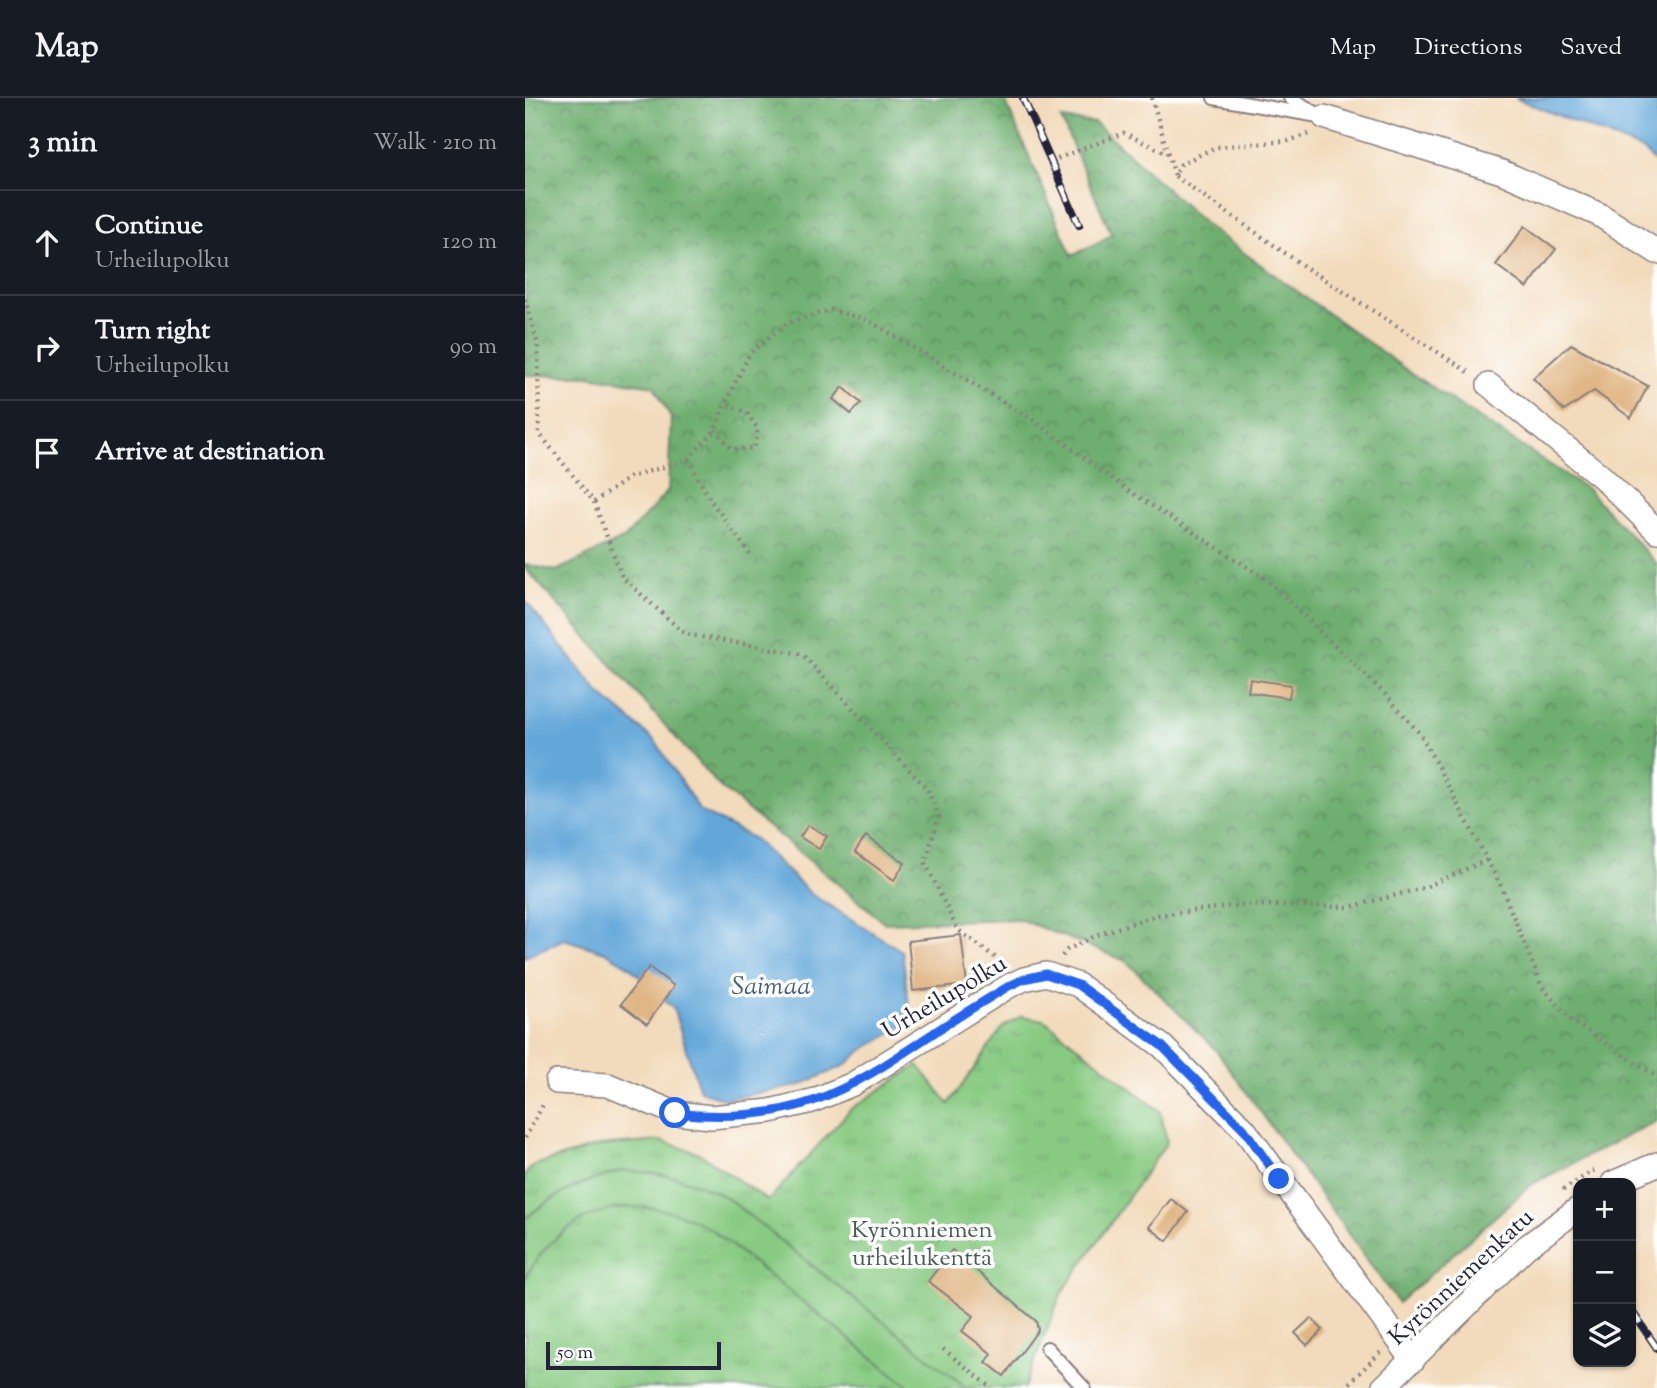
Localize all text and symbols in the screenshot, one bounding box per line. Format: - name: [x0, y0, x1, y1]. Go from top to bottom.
- text: Map: [35, 24, 99, 72]
- text: Map: [1330, 31, 1376, 65]
- text: Directions: [1414, 31, 1522, 65]
- text: Saved: [1560, 31, 1622, 65]
- text: 3 min: [28, 122, 98, 165]
- text: Walk · 210 m: [373, 127, 497, 160]
- text: Continue: [95, 208, 203, 245]
- icon: ahead: [28, 224, 66, 262]
- text: 120 m: [442, 226, 497, 259]
- text: Urheilupolku: [95, 245, 229, 278]
- text: Turn right: [95, 313, 210, 350]
- icon: right: [28, 329, 66, 367]
- text: 90 m: [450, 331, 497, 364]
- text: Urheilupolku: [95, 350, 229, 383]
- icon: arrive: [28, 434, 66, 472]
- text: Arrive at destination: [95, 434, 325, 471]
- street label: Urheilupolku: [876, 947, 1014, 1049]
- water label: Saimaa: [731, 969, 811, 1006]
- route start: [659, 1097, 690, 1128]
- route end: [1263, 1163, 1294, 1194]
- map controls: [1573, 1178, 1636, 1367]
- button: +: [1573, 1178, 1636, 1241]
- street label: Kyrönniemenkatu: [1382, 1202, 1542, 1354]
- park label: Kyrönniemen urheilukenttä: [851, 1214, 993, 1276]
- button: −: [1573, 1241, 1636, 1304]
- button: layers: [1573, 1304, 1636, 1367]
- scale bar: [546, 1339, 721, 1371]
- text: 50 m: [557, 1340, 593, 1367]

